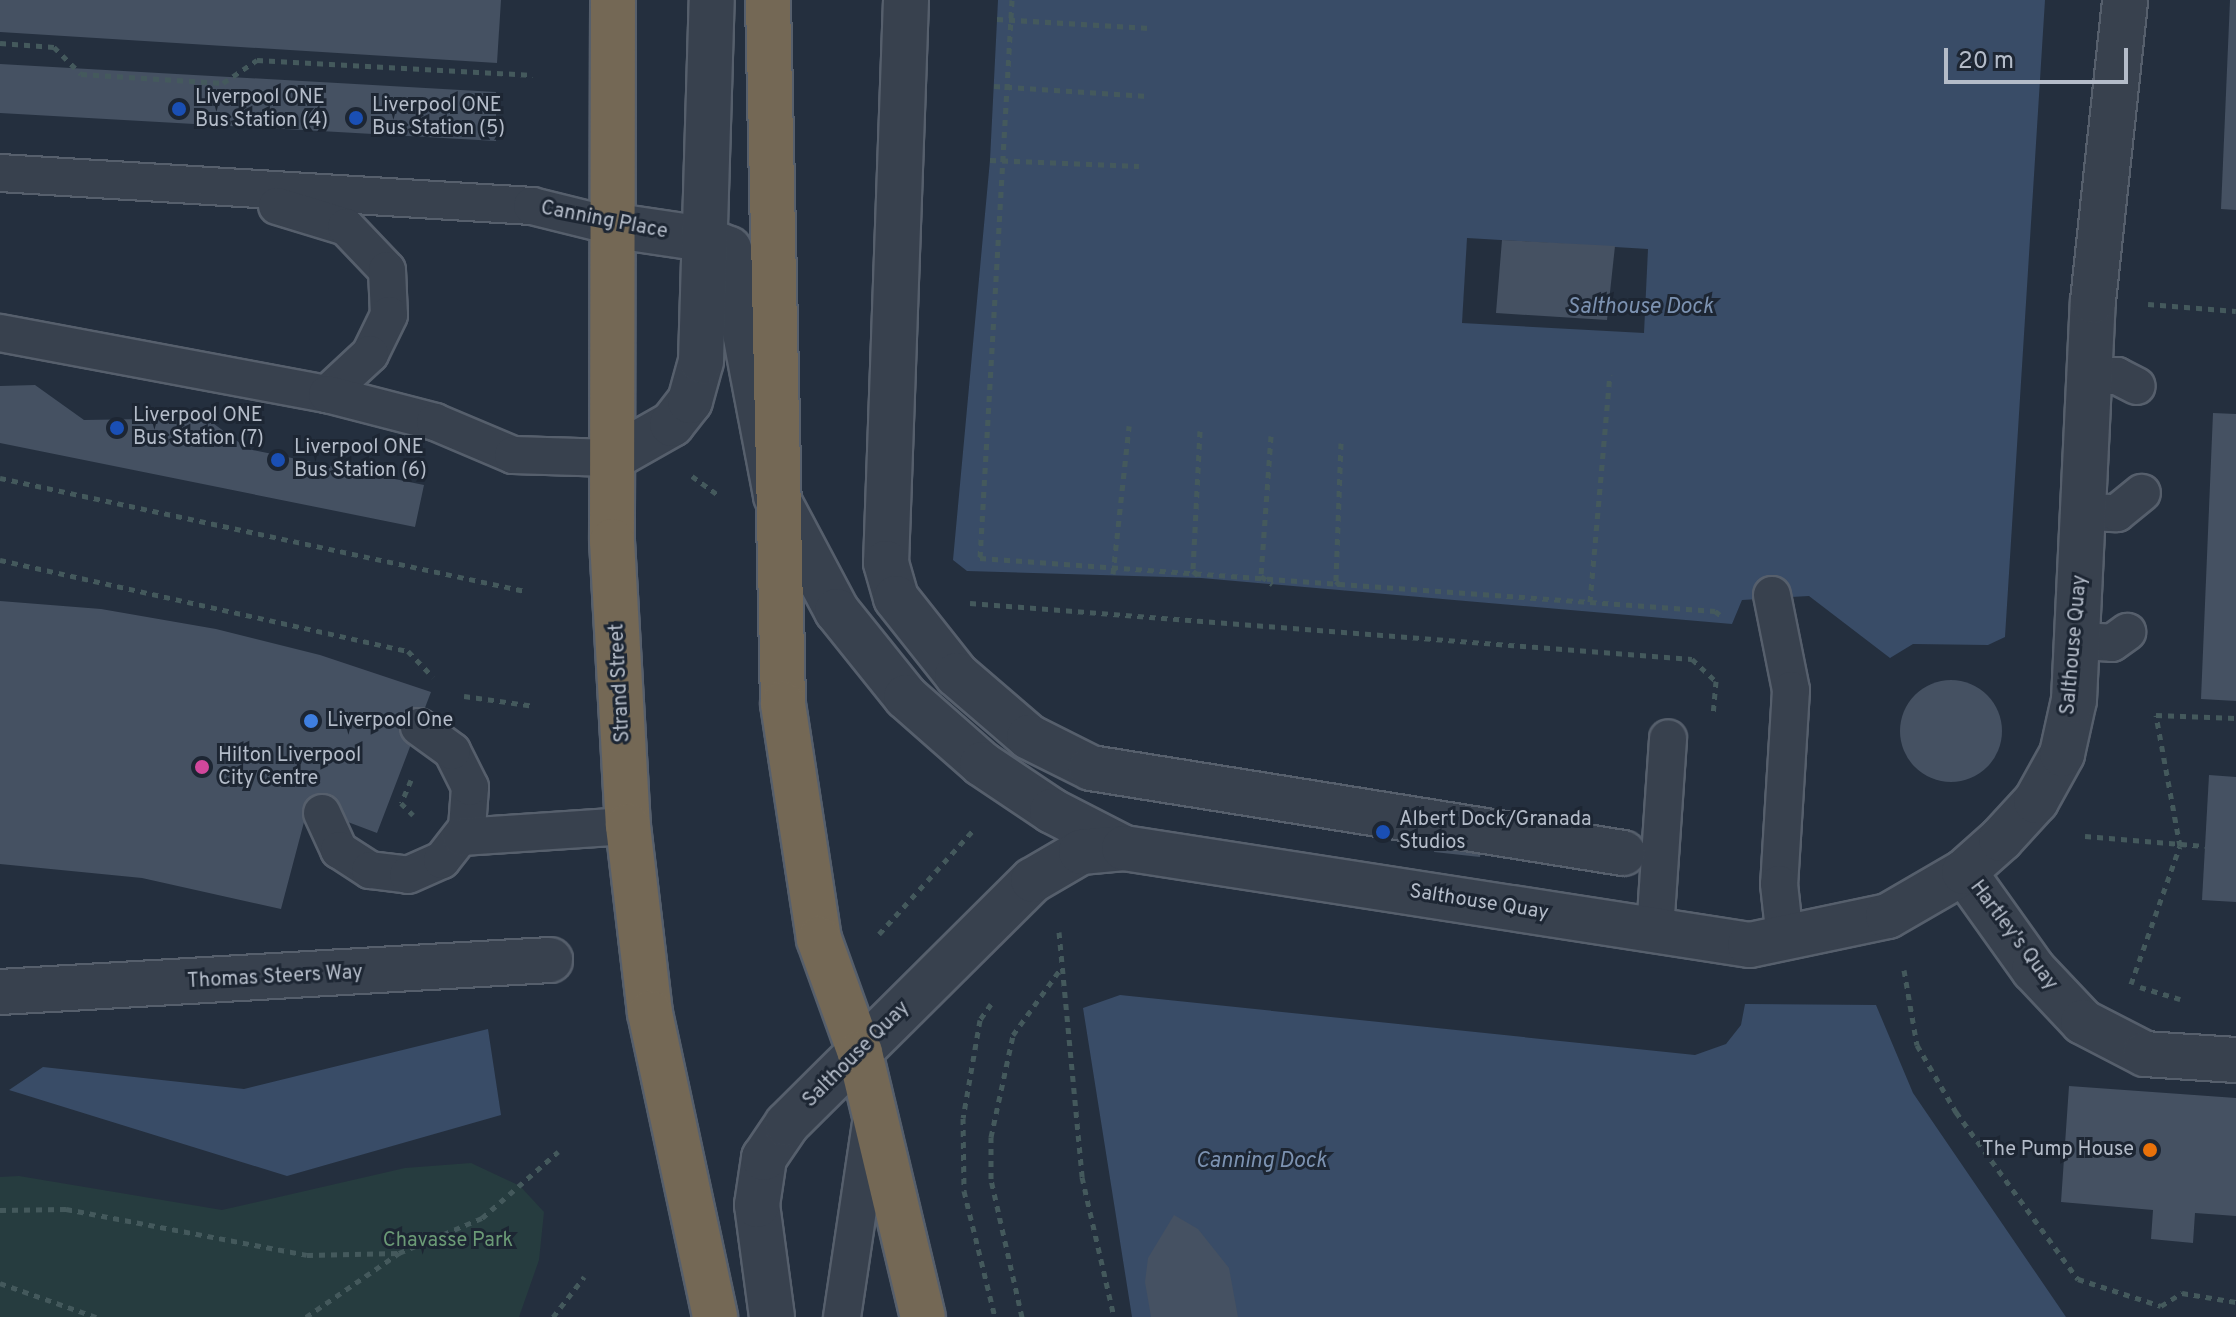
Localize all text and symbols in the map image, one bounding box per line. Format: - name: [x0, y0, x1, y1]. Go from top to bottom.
- scale bar: [1948, 32, 2132, 82]
- text: 20 m: [1958, 47, 2014, 77]
- place label: Liverpool ONE Bus Station (4): [195, 86, 328, 133]
- place label: Liverpool ONE Bus Station (5): [372, 94, 505, 141]
- marker: Liverpool ONE Bus Station (4): [170, 100, 188, 118]
- marker: Liverpool ONE Bus Station (5): [347, 109, 365, 127]
- street label: Canning Place: [539, 197, 669, 245]
- water label: Salthouse Dock: [1567, 295, 1713, 321]
- place label: Liverpool ONE Bus Station (7): [133, 404, 264, 451]
- marker: Liverpool ONE Bus Station (7): [108, 419, 126, 437]
- place label: Liverpool ONE Bus Station (6): [294, 436, 427, 483]
- marker: Liverpool ONE Bus Station (6): [269, 451, 287, 469]
- street label: Salthouse Quay: [2057, 574, 2093, 716]
- street label: Strand Street: [606, 623, 636, 743]
- place label: Liverpool One: [327, 709, 453, 733]
- marker: Liverpool One: [302, 712, 320, 730]
- place label: Hilton Liverpool City Centre: [218, 744, 361, 791]
- marker: Hilton Liverpool City Centre: [193, 758, 211, 776]
- place label: Albert Dock/Granada Studios: [1399, 808, 1591, 855]
- marker: Albert Dock/Granada Studios: [1374, 823, 1392, 841]
- street label: Hartley's Quay: [1964, 876, 2062, 996]
- street label: Salthouse Quay: [1408, 880, 1550, 926]
- street label: Thomas Steers Way: [186, 961, 364, 995]
- street label: Salthouse Quay: [799, 997, 915, 1113]
- place label: The Pump House: [1982, 1138, 2134, 1162]
- marker: The Pump House: [2141, 1141, 2159, 1159]
- water label: Canning Dock: [1195, 1149, 1327, 1175]
- park label: Chavasse Park: [383, 1229, 513, 1253]

